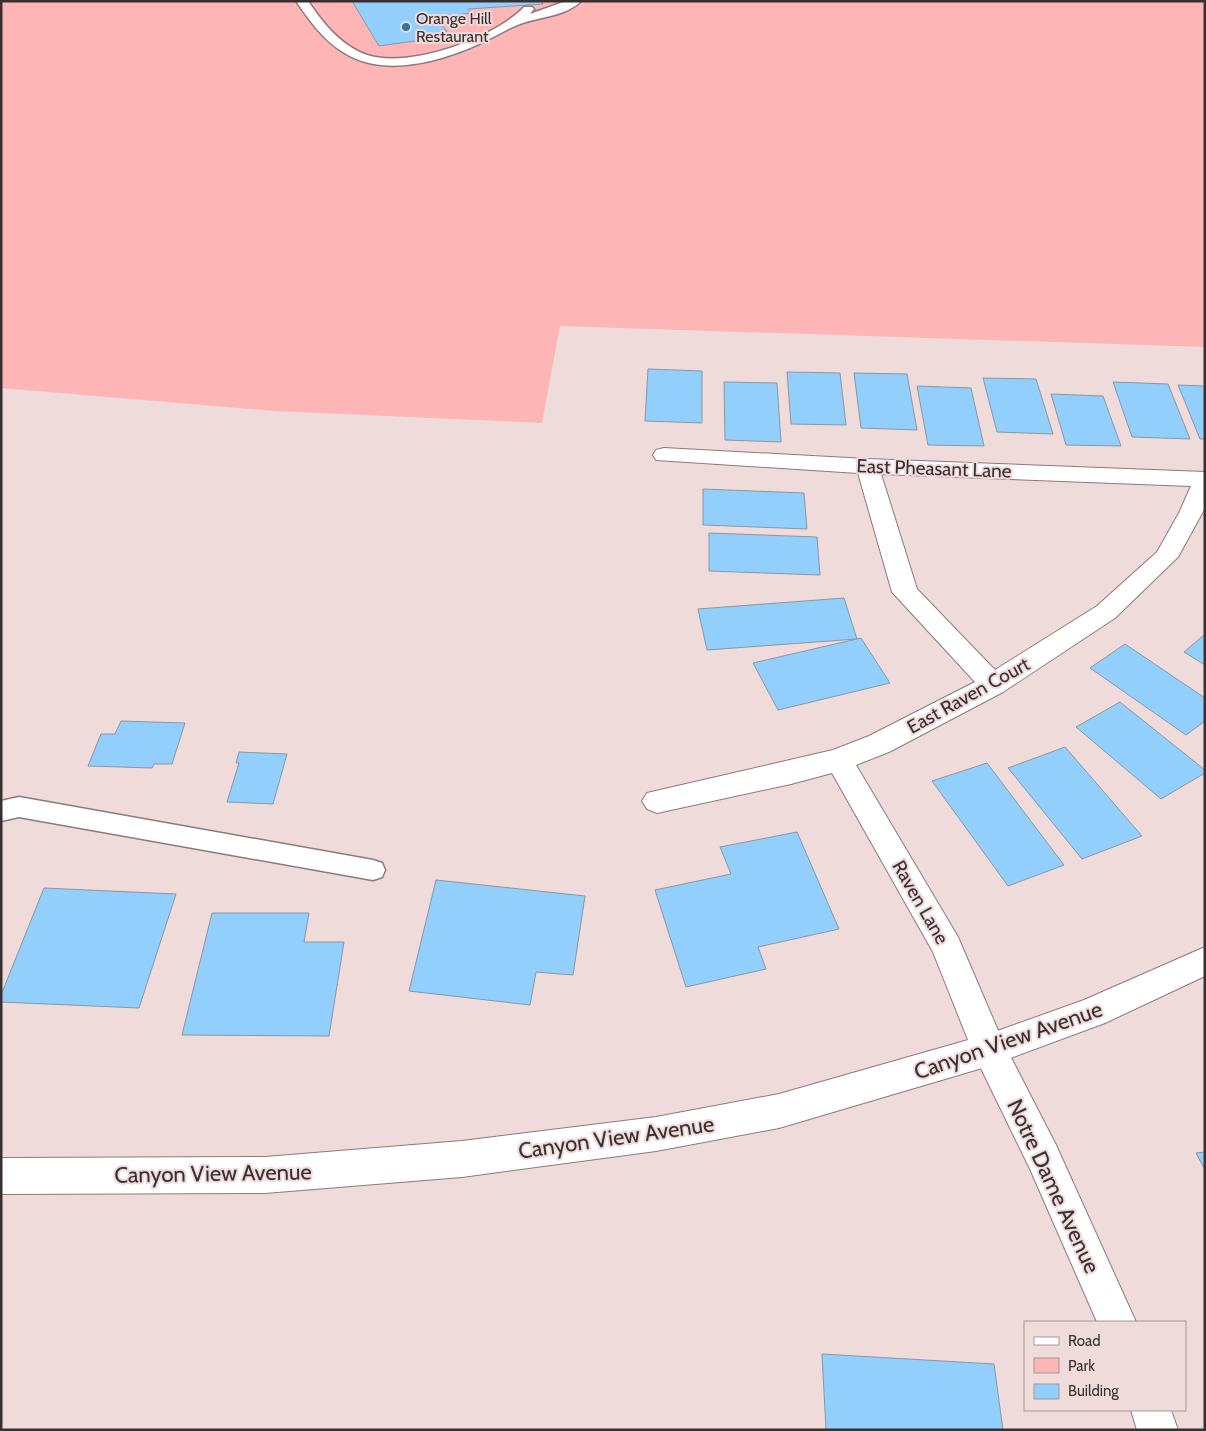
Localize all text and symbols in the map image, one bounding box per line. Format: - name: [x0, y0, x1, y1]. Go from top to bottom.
- place label: Orange Hill Restaurant: [416, 9, 492, 46]
- marker: Orange Hill Restaurant: [400, 21, 412, 33]
- street label: East Pheasant Lane: [856, 454, 1012, 483]
- street label: East Raven Court: [903, 652, 1034, 739]
- street label: Raven Lane: [887, 856, 954, 948]
- street label: Canyon View Avenue: [910, 996, 1106, 1085]
- street label: Notre Dame Avenue: [1001, 1095, 1106, 1278]
- street label: Canyon View Avenue: [516, 1110, 716, 1165]
- street label: Canyon View Avenue: [114, 1158, 312, 1189]
- legend: [1024, 1321, 1186, 1411]
- text: Road: [1068, 1332, 1101, 1350]
- text: Park: [1068, 1357, 1095, 1375]
- text: Building: [1068, 1382, 1119, 1400]

